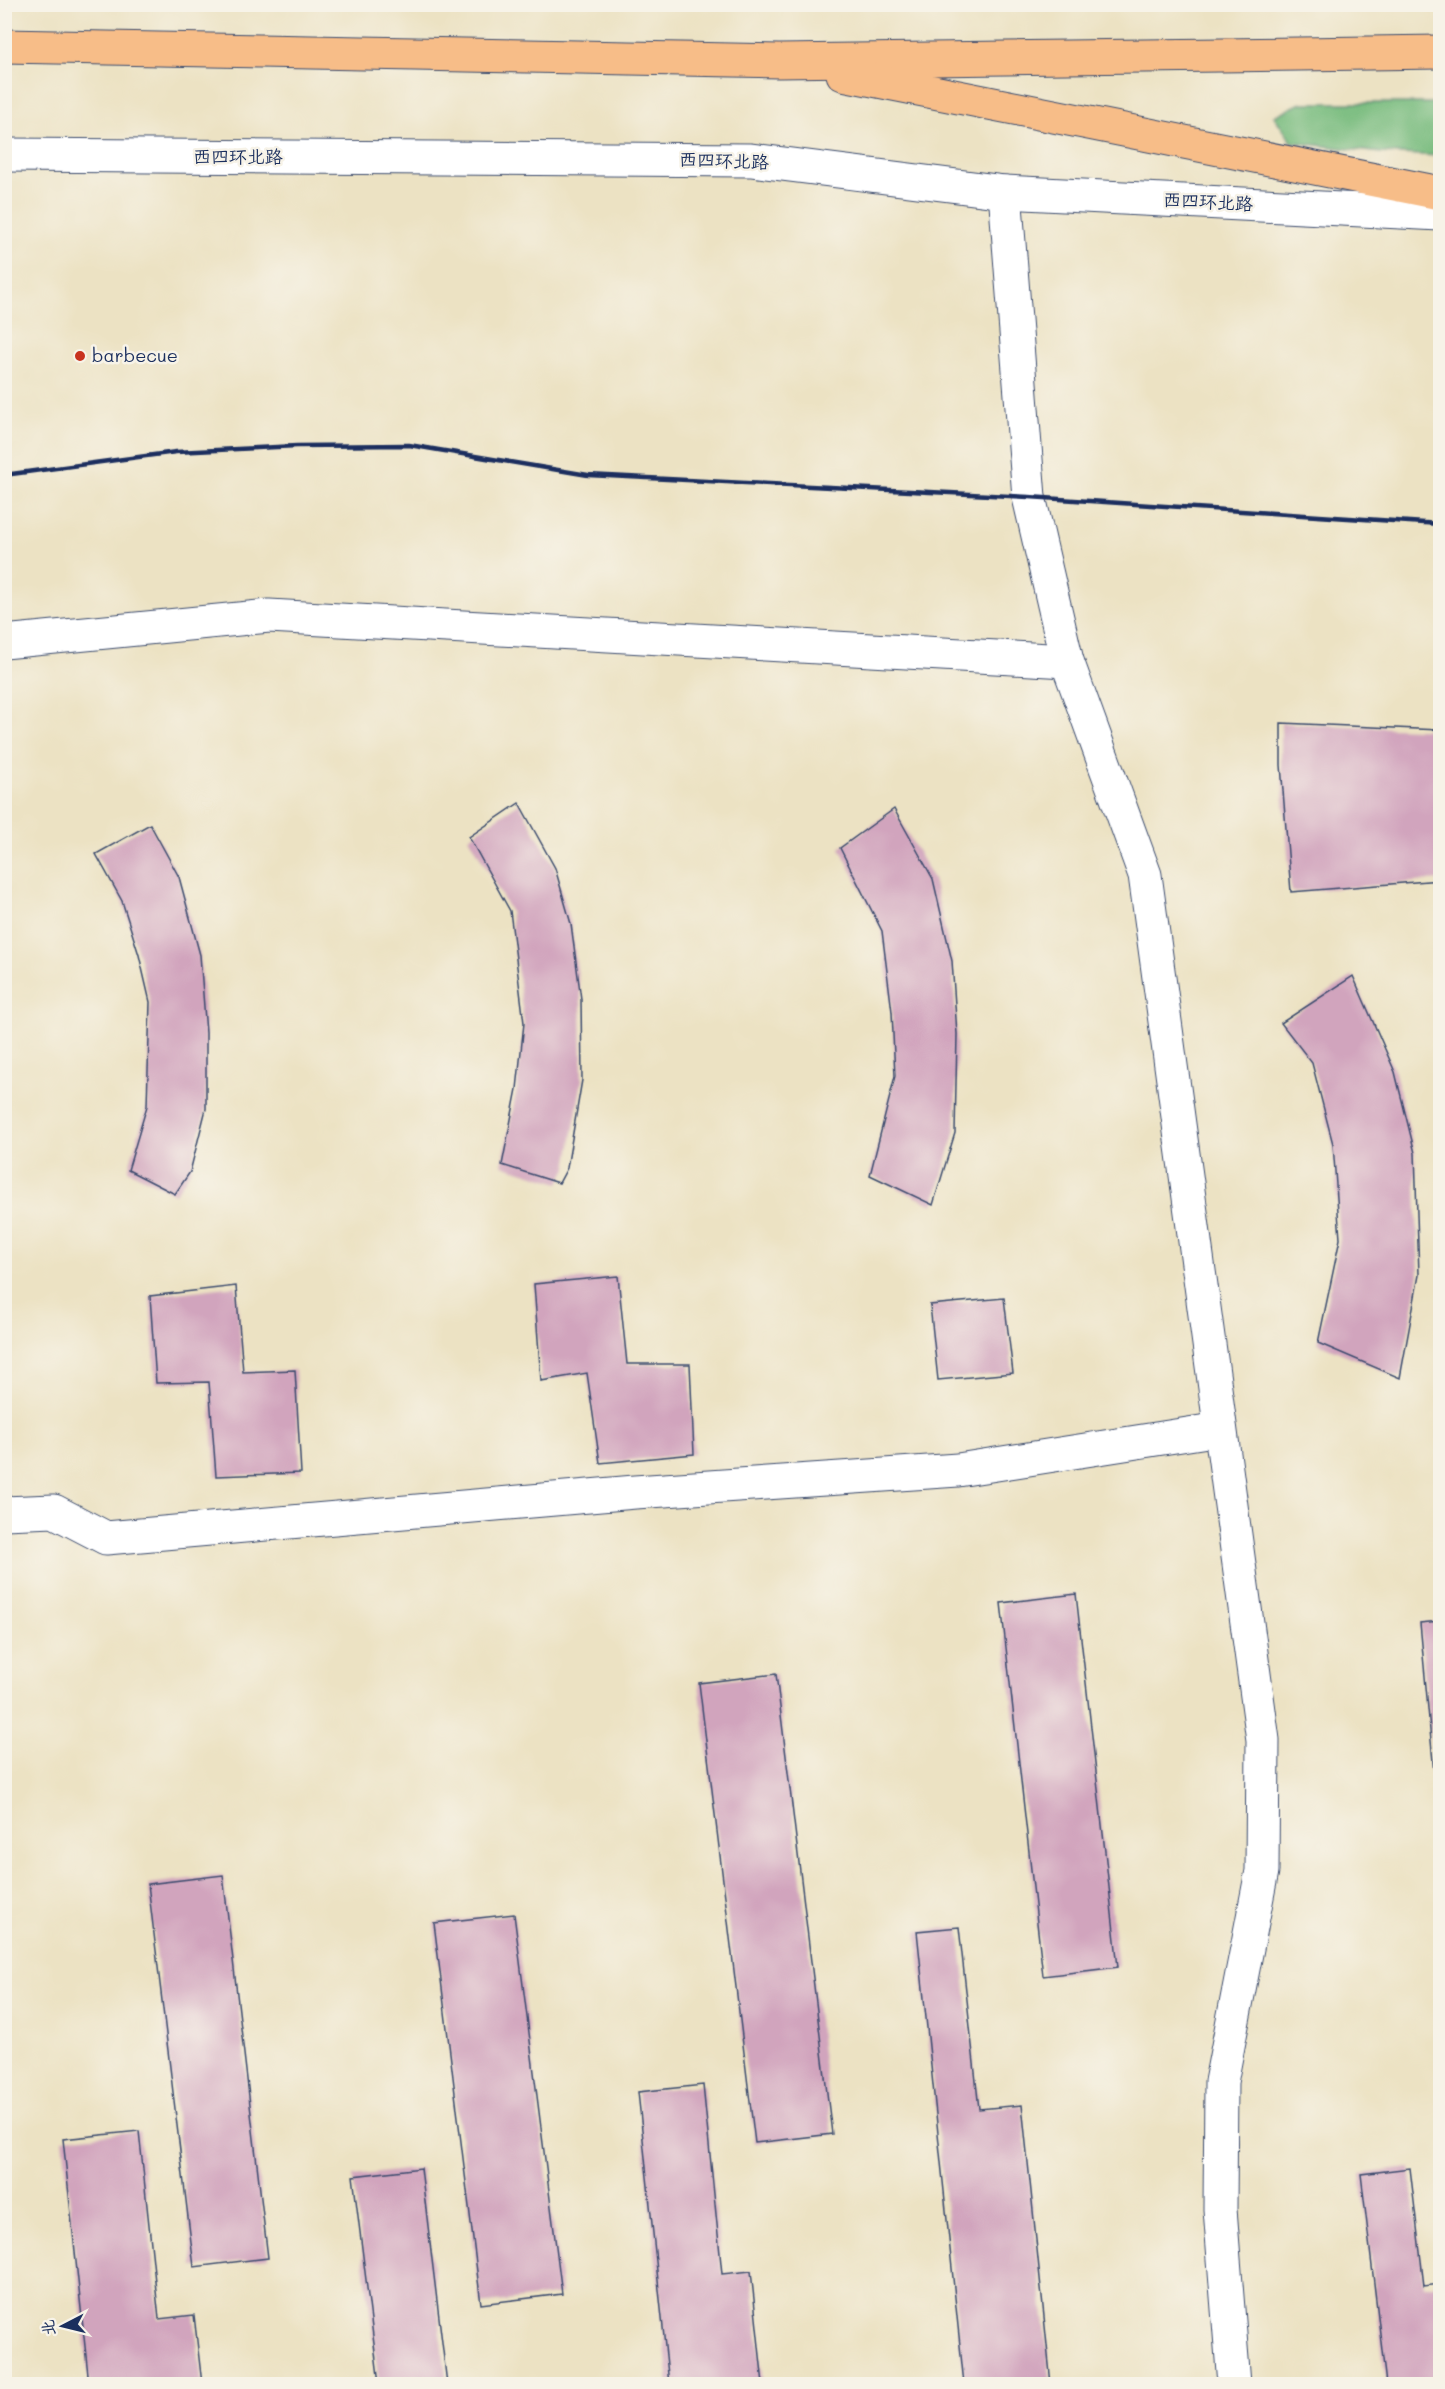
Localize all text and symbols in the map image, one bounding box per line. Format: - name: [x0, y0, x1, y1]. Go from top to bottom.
- street label: 西四环北路: [193, 144, 283, 168]
- street label: 西四环北路: [679, 146, 769, 174]
- street label: 西四环北路: [1162, 187, 1254, 215]
- place label: barbecue: [92, 343, 178, 367]
- marker: barbecue: [73, 349, 87, 363]
- north arrow: [33, 2296, 93, 2356]
- text: 北: [36, 2319, 59, 2337]

